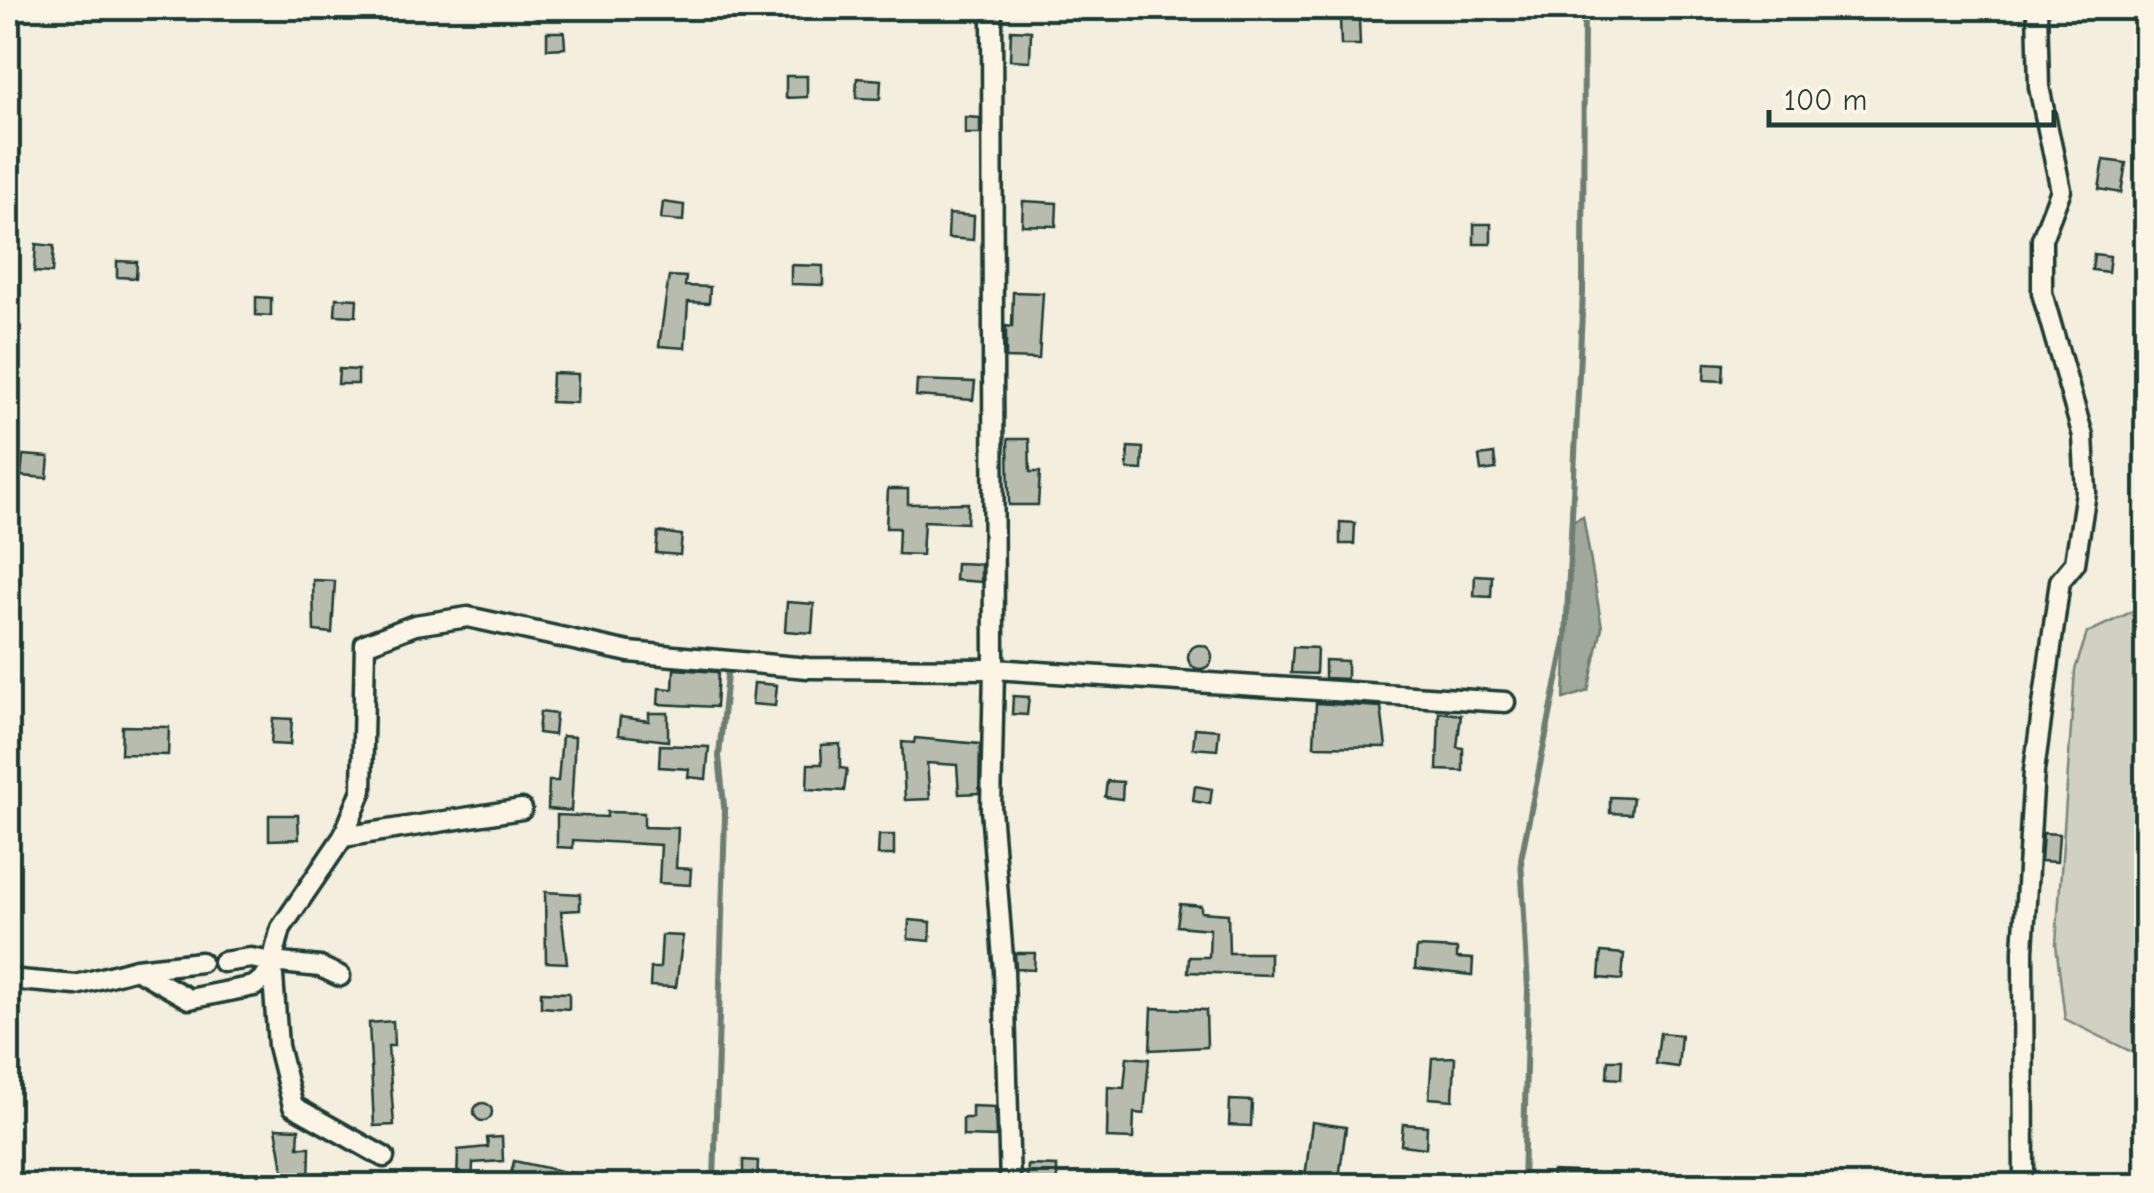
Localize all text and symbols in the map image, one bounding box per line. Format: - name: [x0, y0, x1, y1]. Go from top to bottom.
- scale bar: [1769, 65, 2054, 127]
- text: 100 m: [1784, 83, 1867, 118]

